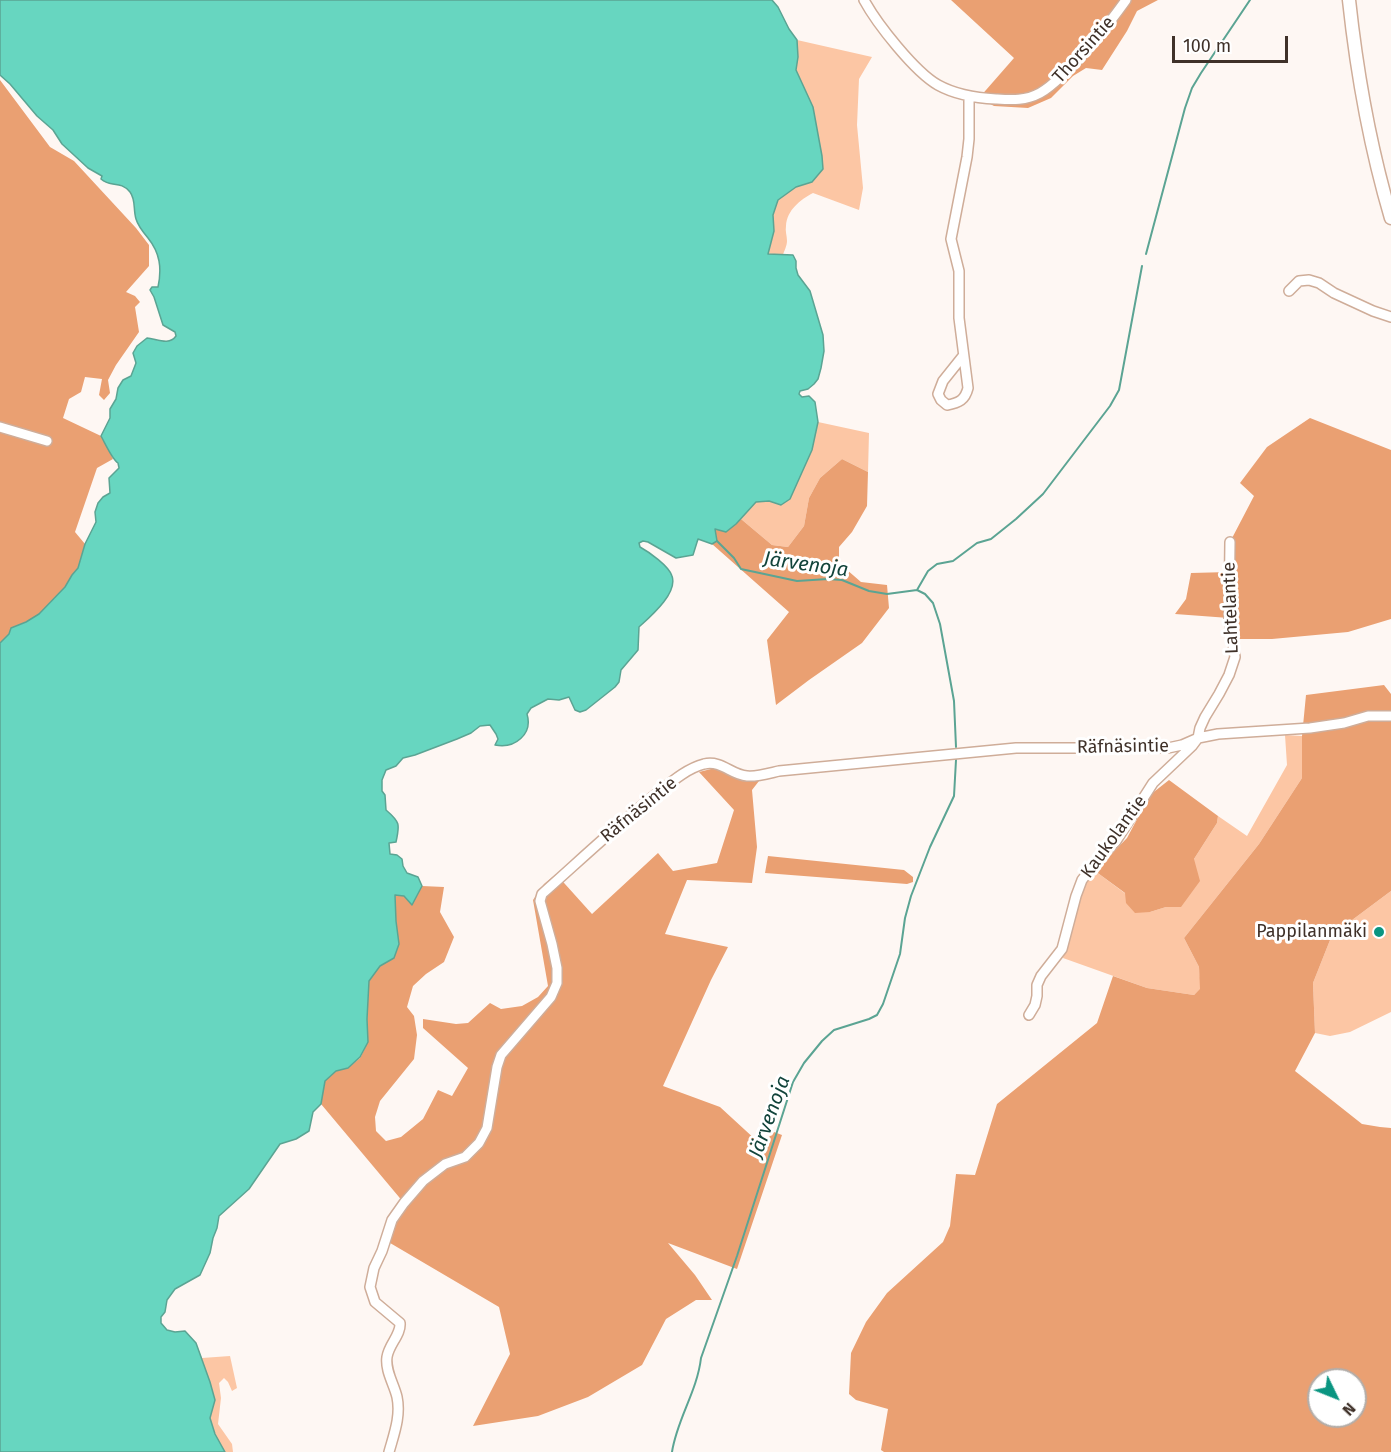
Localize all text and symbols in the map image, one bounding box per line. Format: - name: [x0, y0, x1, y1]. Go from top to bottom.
- street label: Thorsintie: [1048, 12, 1120, 88]
- scale bar: [1175, 24, 1290, 62]
- text: 100 m: [1183, 35, 1231, 57]
- water label: Järvenoja: [762, 547, 850, 583]
- street label: Lahtelantie: [1219, 562, 1243, 654]
- street label: Räfnäsintie: [1077, 735, 1169, 759]
- street label: Räfnäsintie: [596, 773, 682, 847]
- street label: Kaukolantie: [1077, 791, 1151, 883]
- place label: Pappilanmäki: [1256, 921, 1367, 943]
- marker: Pappilanmäki: [1372, 925, 1386, 939]
- water label: Järvenoja: [744, 1073, 796, 1161]
- north arrow: [1307, 1368, 1367, 1428]
- text: N: [1339, 1399, 1360, 1420]

